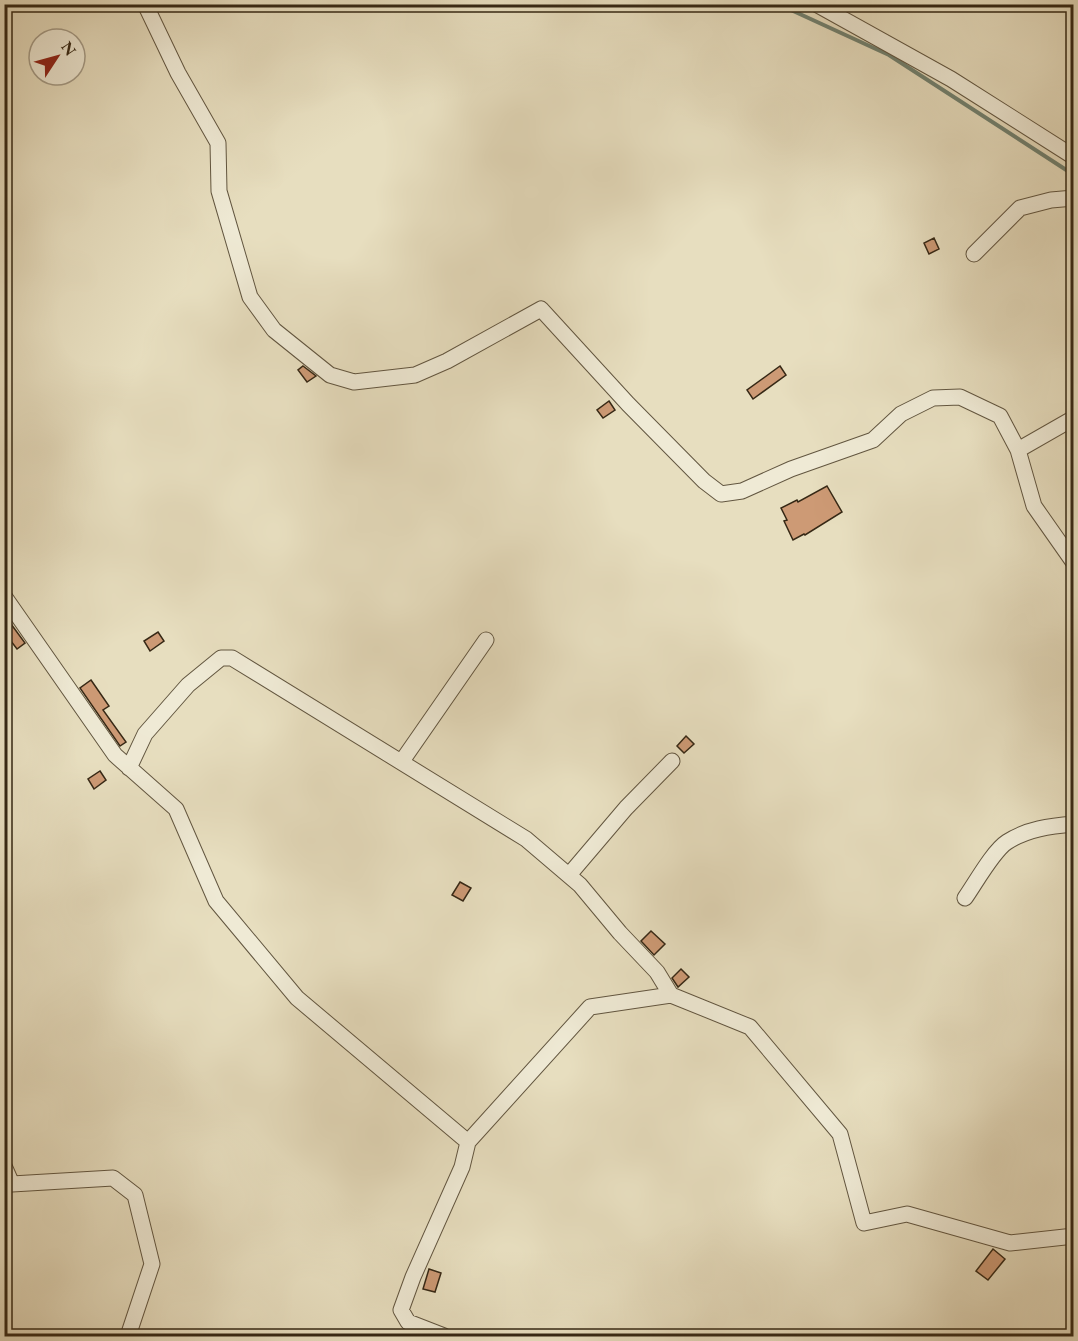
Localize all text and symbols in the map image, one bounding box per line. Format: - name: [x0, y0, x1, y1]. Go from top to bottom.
- north arrow: [27, 27, 87, 87]
- text: N: [56, 37, 81, 60]

